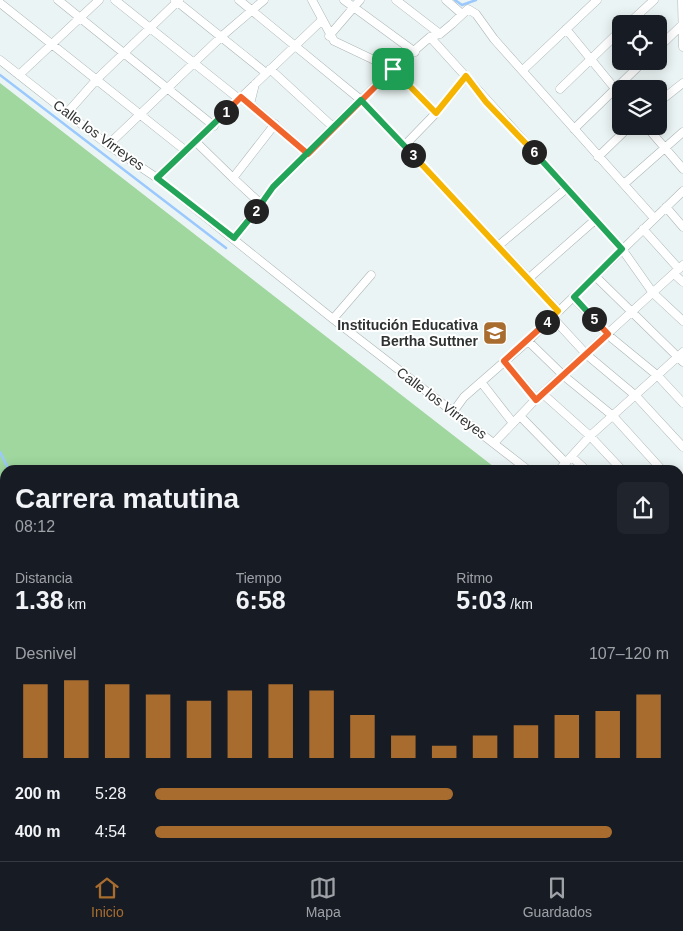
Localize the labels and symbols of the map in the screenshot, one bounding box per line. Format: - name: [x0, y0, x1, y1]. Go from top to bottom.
- pin: [372, 48, 414, 90]
- street label: Calle los Virreyes: [50, 97, 148, 173]
- pin: 1: [214, 100, 238, 124]
- pin: 6: [522, 140, 546, 164]
- pin: 3: [400, 142, 426, 168]
- pin: 2: [244, 198, 268, 224]
- pin: 5: [582, 306, 606, 332]
- pin: 4: [534, 310, 560, 334]
- place label: Institución Educativa Bertha Suttner: [337, 317, 479, 349]
- school or university icon: Institución Educativa Bertha Suttner: [482, 320, 508, 346]
- street label: Calle los Virreyes: [394, 364, 490, 442]

